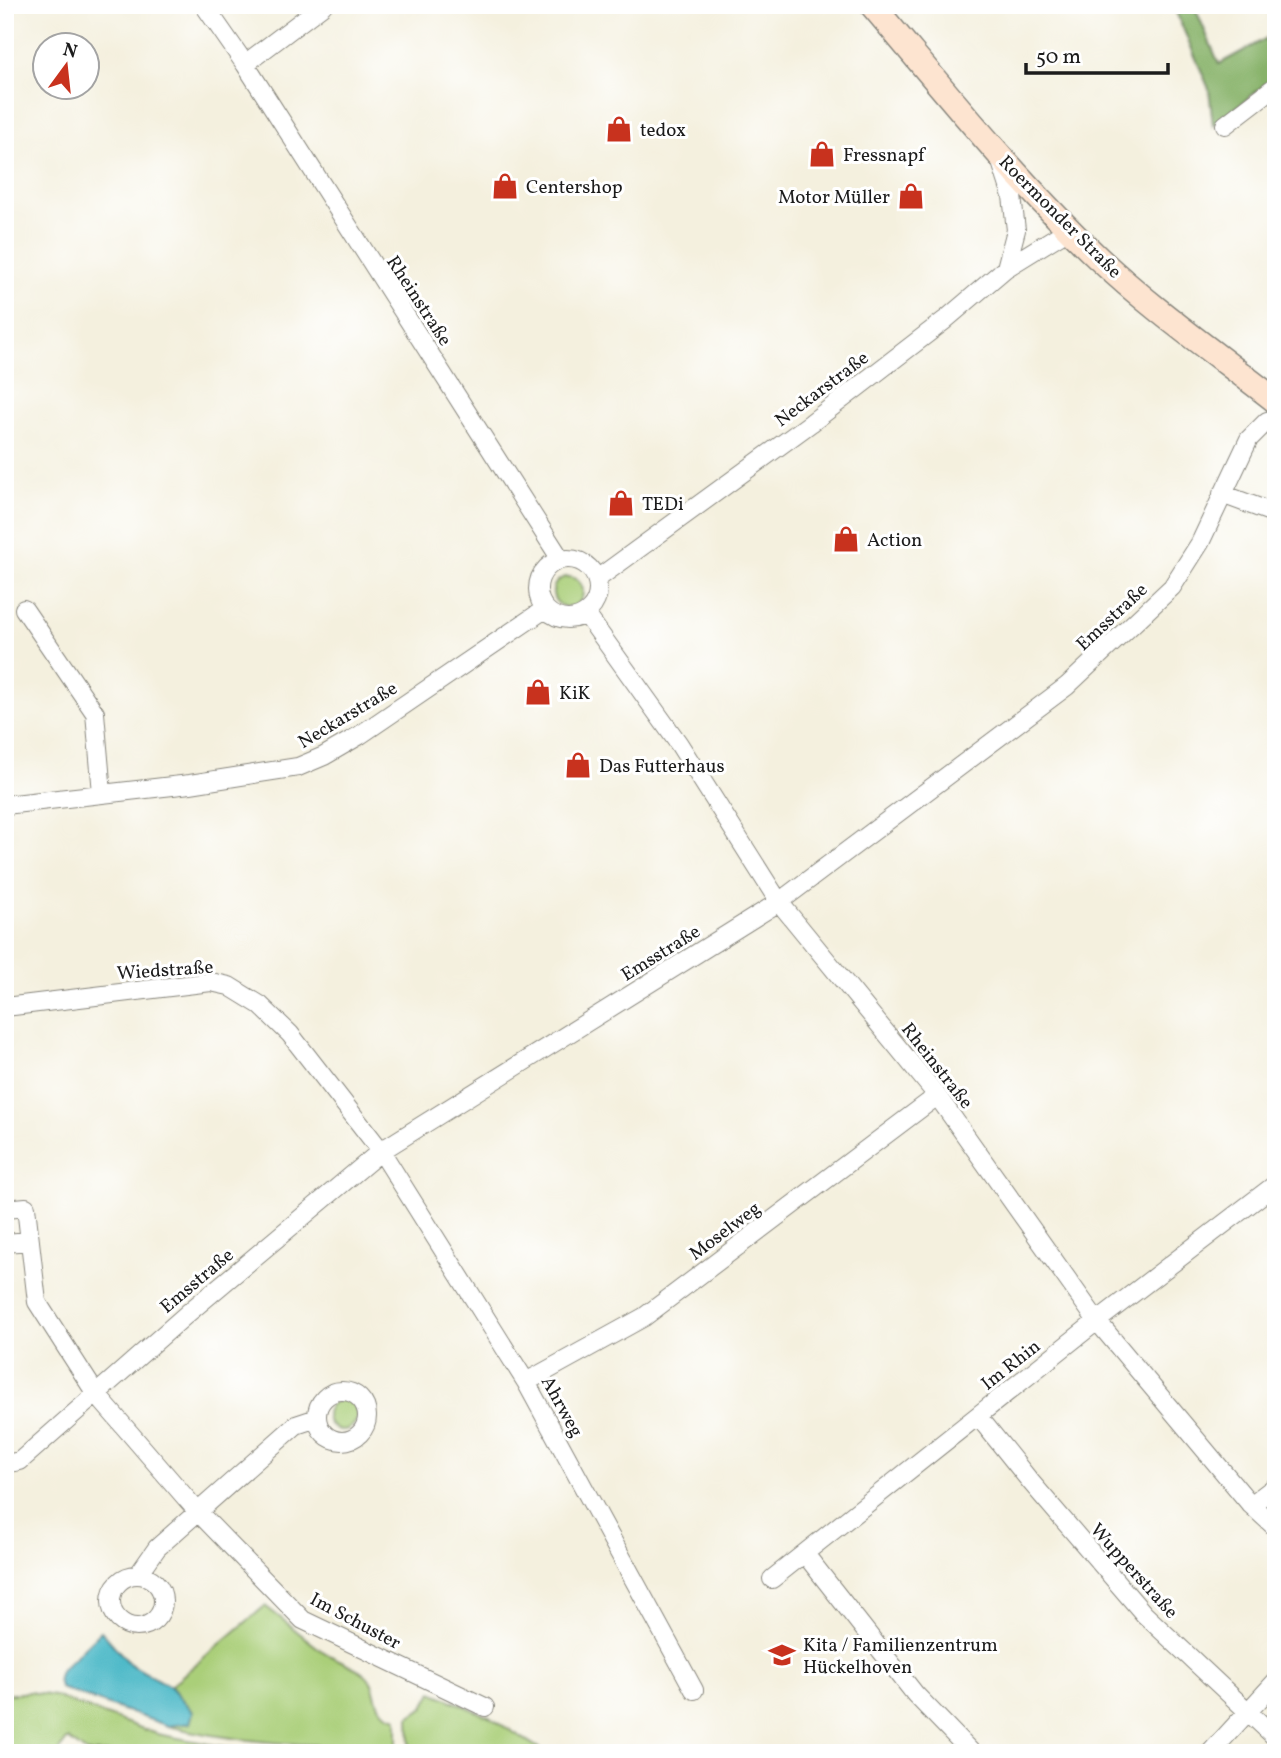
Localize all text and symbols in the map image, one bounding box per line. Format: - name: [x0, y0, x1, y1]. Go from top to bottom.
- north arrow: [32, 32, 102, 102]
- scale bar: [1026, 32, 1167, 76]
- text: N: [60, 37, 80, 66]
- text: 50 m: [1036, 43, 1081, 72]
- shop icon: tedox: [604, 114, 634, 144]
- place label: tedox: [640, 118, 686, 144]
- shop icon: Fressnapf: [807, 139, 837, 169]
- place label: Fressnapf: [843, 143, 926, 169]
- street label: Roermonder Straße: [992, 150, 1127, 285]
- shop icon: Centershop: [490, 171, 520, 201]
- place label: Centershop: [526, 175, 623, 201]
- shop icon: Motor Müller: [896, 181, 926, 211]
- place label: Motor Müller: [778, 185, 890, 211]
- street label: Rheinstraße: [379, 251, 457, 351]
- street label: Neckarstraße: [770, 346, 875, 434]
- shop icon: TEDi: [606, 488, 636, 518]
- place label: TEDi: [642, 492, 684, 518]
- shop icon: Action: [831, 524, 861, 554]
- place label: Action: [867, 528, 922, 554]
- street label: Emsstraße: [1071, 578, 1154, 657]
- street label: Neckarstraße: [294, 676, 403, 756]
- shop icon: KiK: [523, 677, 553, 707]
- place label: KiK: [559, 681, 591, 707]
- shop icon: Das Futterhaus: [563, 750, 593, 780]
- place label: Das Futterhaus: [599, 754, 725, 780]
- street label: Emsstraße: [616, 919, 706, 988]
- street label: Wiedstraße: [116, 955, 214, 987]
- street label: Rheinstraße: [894, 1018, 978, 1115]
- street label: Moselweg: [684, 1196, 766, 1267]
- street label: Emsstraße: [155, 1243, 240, 1320]
- street label: Im Rhin: [976, 1334, 1046, 1397]
- street label: Ahrweg: [534, 1372, 589, 1442]
- street label: Wupperstraße: [1084, 1518, 1183, 1625]
- street label: Im Schuster: [305, 1587, 405, 1657]
- place label: Kita / Familienzentrum Hückelhoven: [803, 1633, 998, 1681]
- school or university icon: Kita / Familienzentrum Hückelhoven: [767, 1640, 797, 1670]

